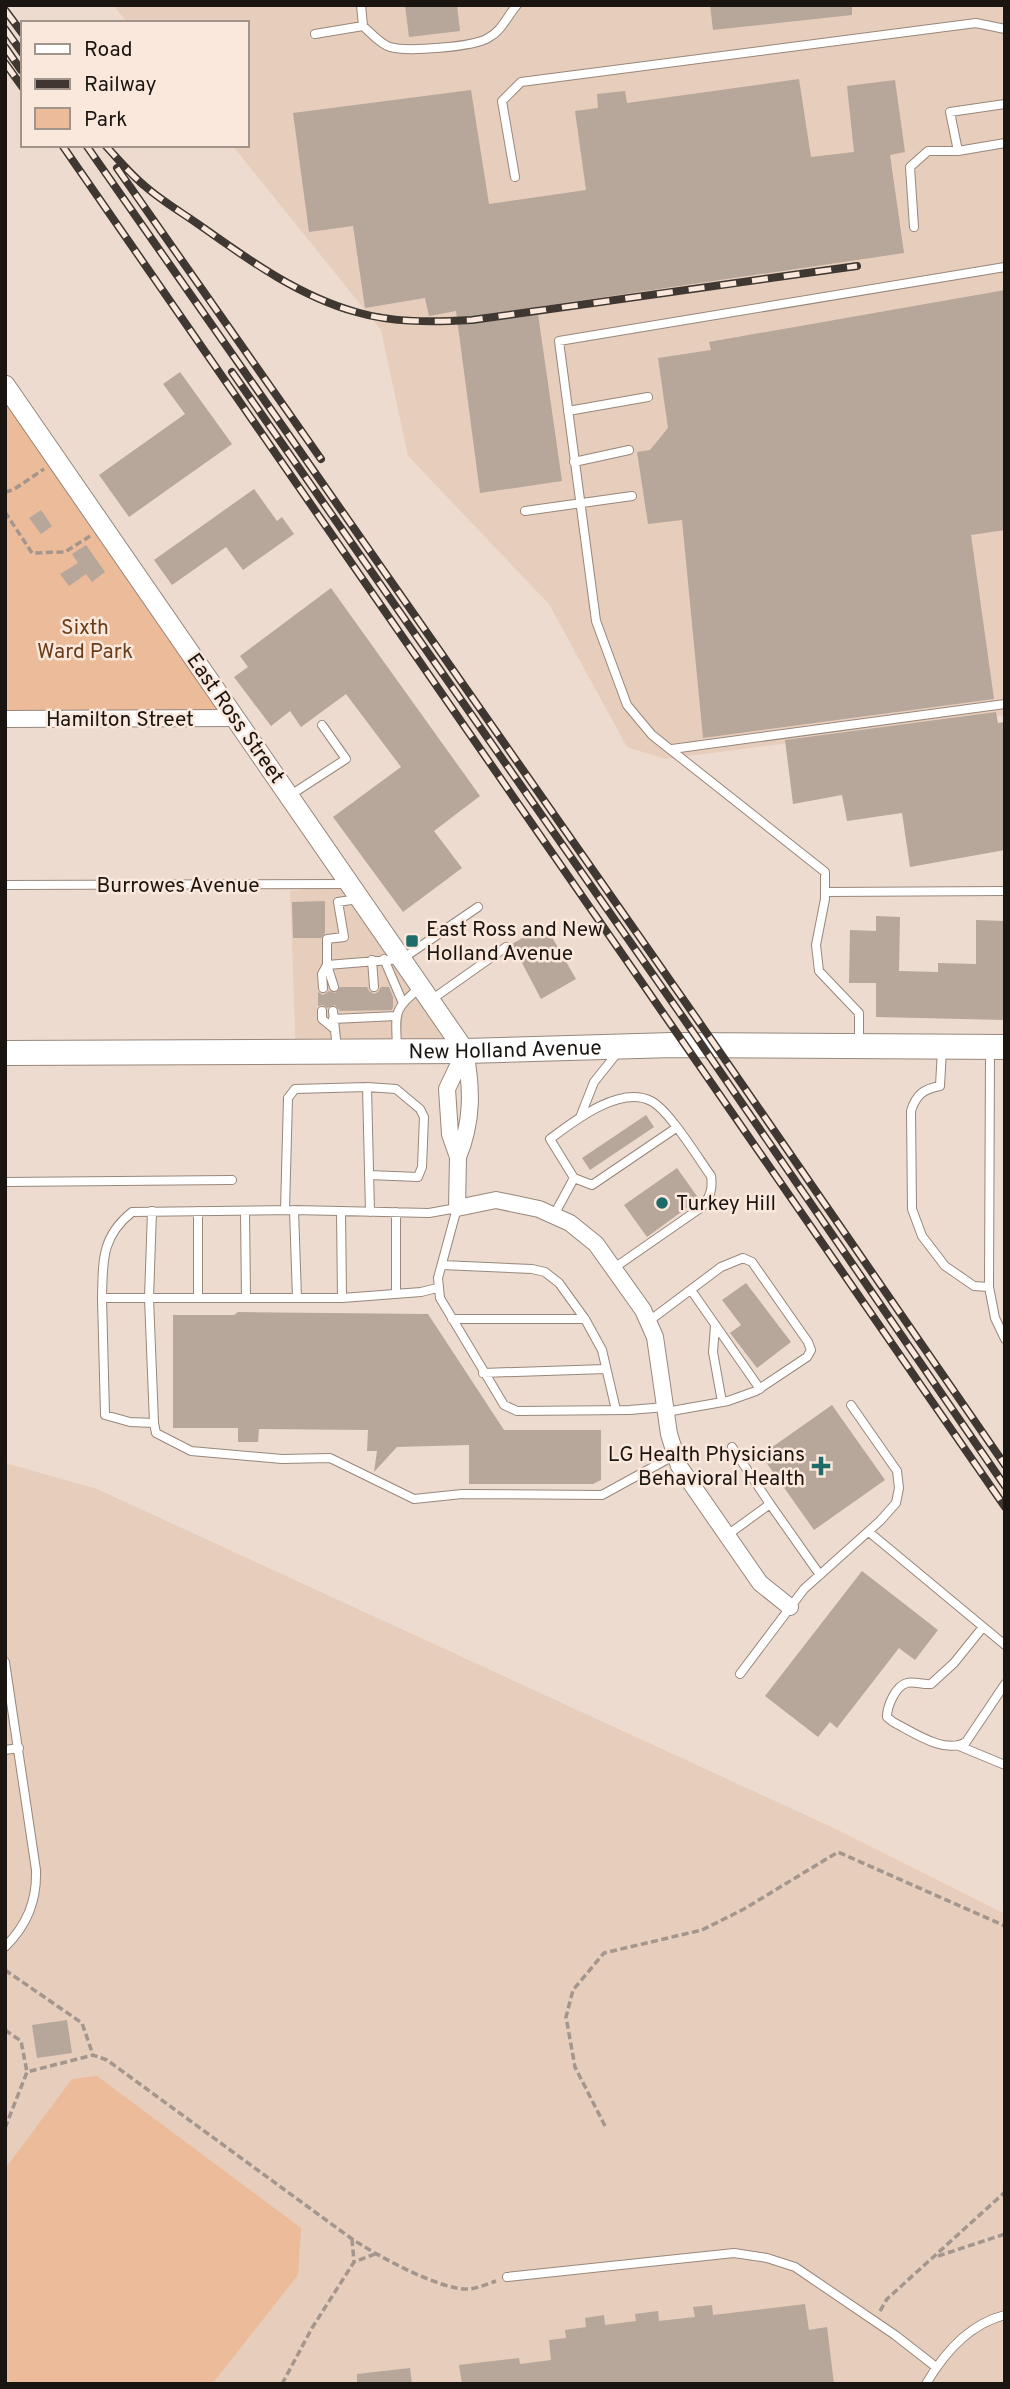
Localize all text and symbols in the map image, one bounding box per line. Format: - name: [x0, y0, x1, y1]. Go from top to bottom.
- legend: [21, 21, 248, 147]
- text: Road: [84, 37, 133, 64]
- text: Railway: [84, 72, 157, 99]
- text: Park: [84, 107, 127, 134]
- park label: Sixth Ward Park: [37, 615, 133, 666]
- street label: East Ross Street: [180, 648, 290, 789]
- street label: Hamilton Street: [46, 707, 194, 734]
- street label: Burrowes Avenue: [96, 873, 260, 900]
- place label: East Ross and New Holland Avenue: [426, 917, 603, 968]
- marker: East Ross and New Holland Avenue: [404, 933, 420, 949]
- street label: New Holland Avenue: [408, 1035, 602, 1066]
- place label: Turkey Hill: [676, 1191, 776, 1218]
- marker: Turkey Hill: [654, 1195, 670, 1211]
- place label: LG Health Physicians Behavioral Health: [608, 1442, 805, 1493]
- marker: LG Health Physicians Behavioral Health: [811, 1456, 831, 1476]

